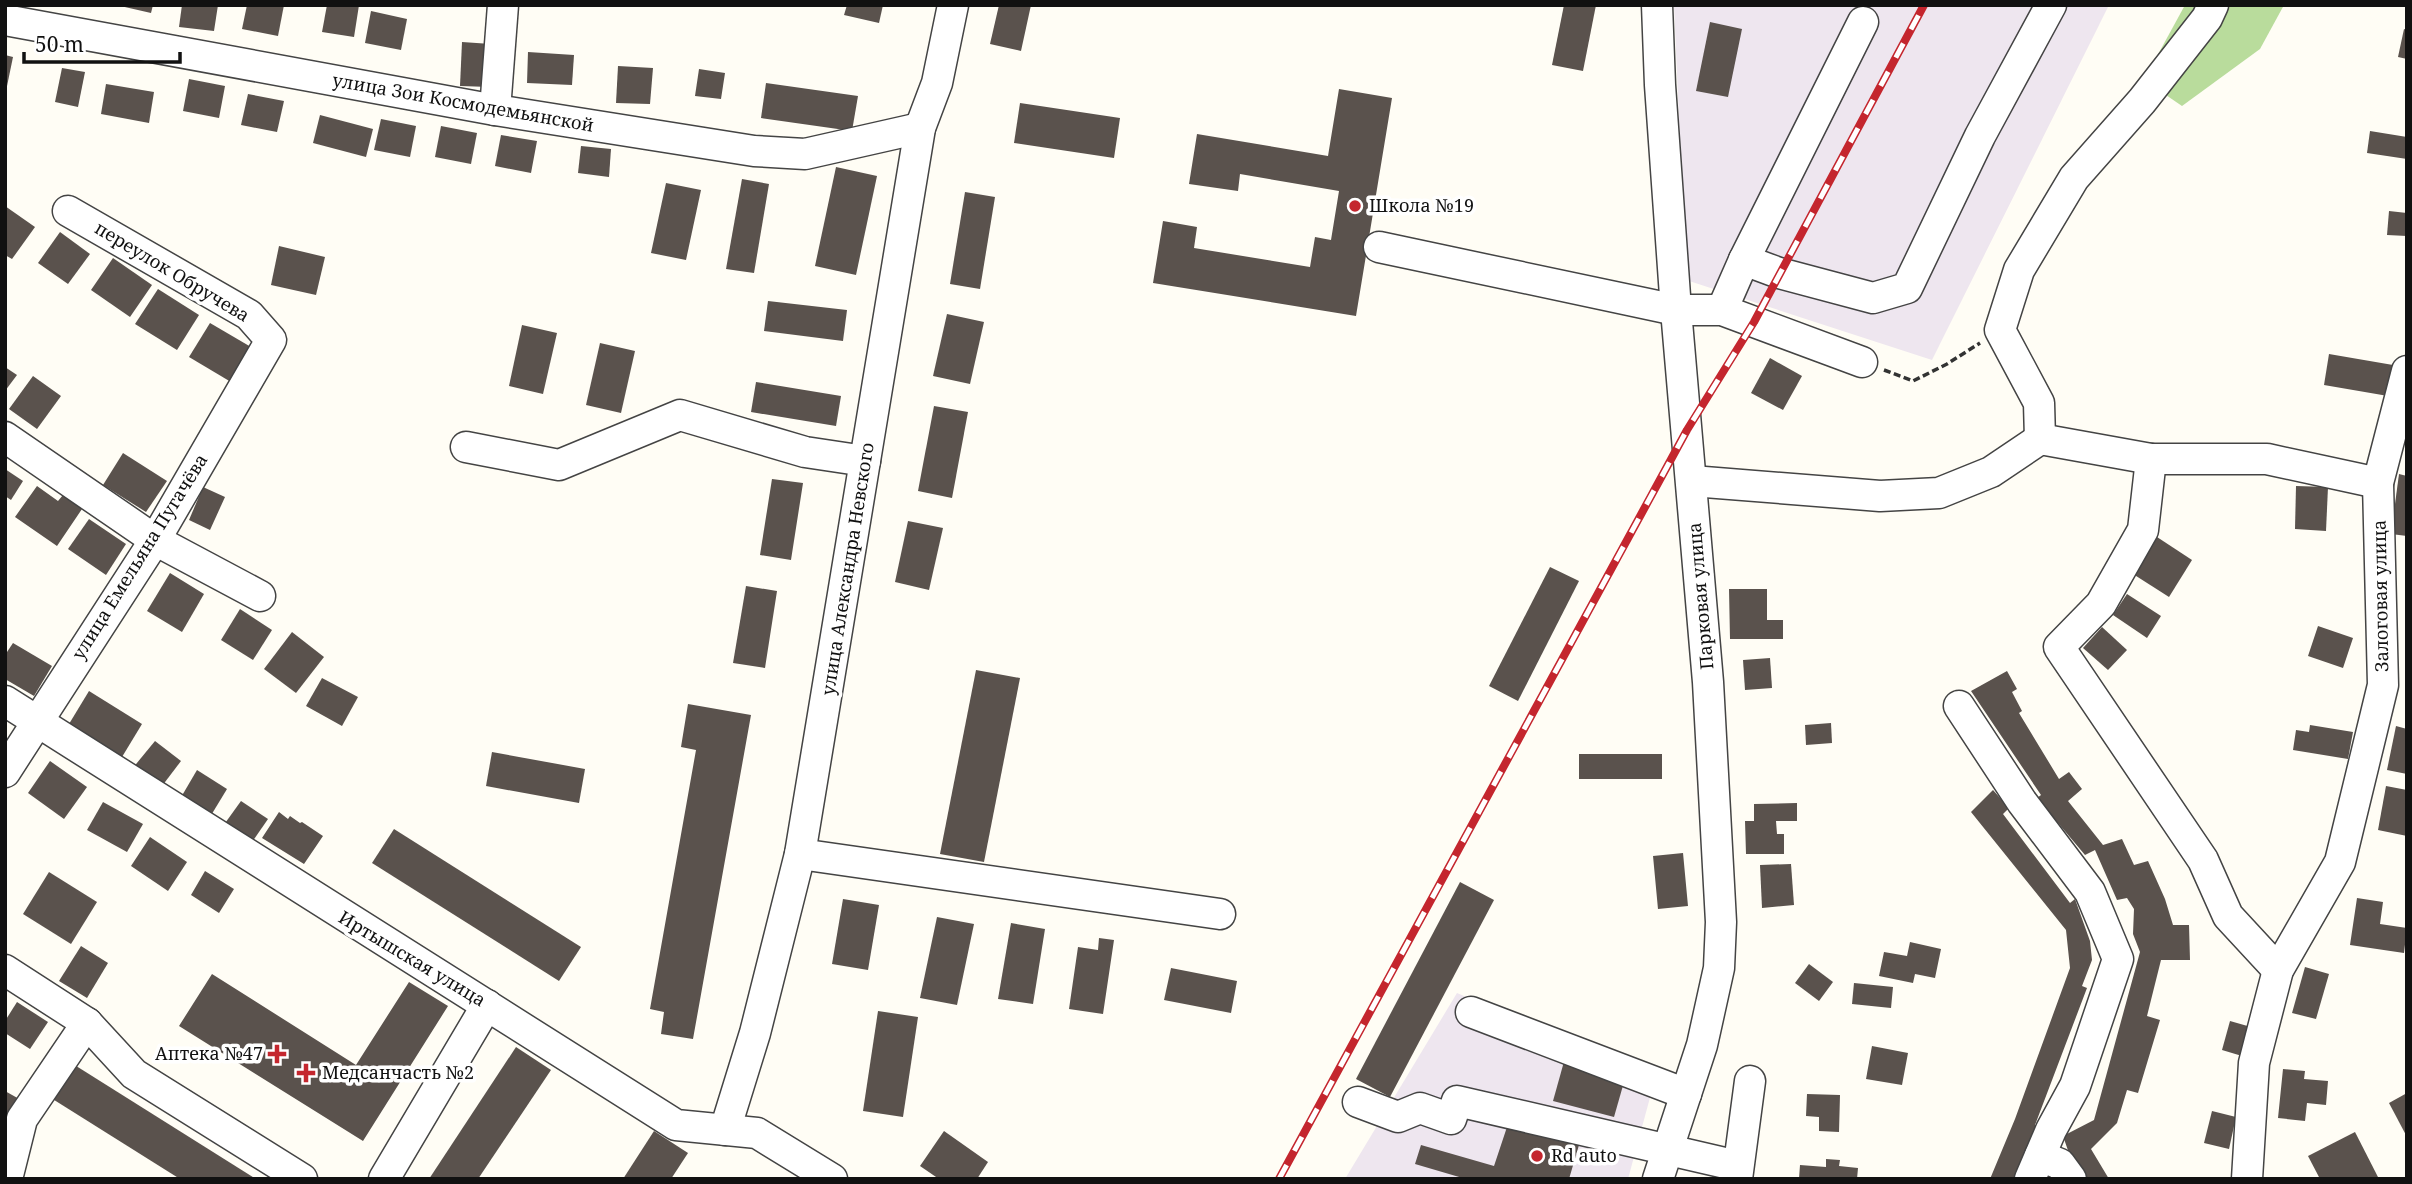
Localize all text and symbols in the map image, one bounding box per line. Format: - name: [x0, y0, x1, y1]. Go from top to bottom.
- scale bar: [24, 21, 180, 65]
- text: 50 m: [35, 30, 84, 58]
- street label: улица Зои Космодемьянской: [331, 67, 596, 137]
- place label: Школа №19: [1369, 193, 1474, 217]
- marker: Школа №19: [1347, 198, 1363, 214]
- street label: переулок Обручева: [91, 215, 254, 327]
- street label: улица Александра Невского: [815, 441, 879, 697]
- street label: улица Емельяна Пугачёва: [66, 449, 213, 664]
- street label: Залоговая улица: [2367, 520, 2393, 672]
- street label: Парковая улица: [1682, 521, 1718, 671]
- street label: Иртышская улица: [335, 905, 490, 1012]
- place label: Аптека №47: [155, 1041, 263, 1065]
- marker: Аптека №47: [269, 1046, 285, 1062]
- place label: Медсанчасть №2: [322, 1060, 474, 1084]
- marker: Медсанчасть №2: [296, 1063, 316, 1083]
- place label: Rd auto: [1551, 1143, 1617, 1167]
- marker: Rd auto: [1529, 1148, 1545, 1164]

